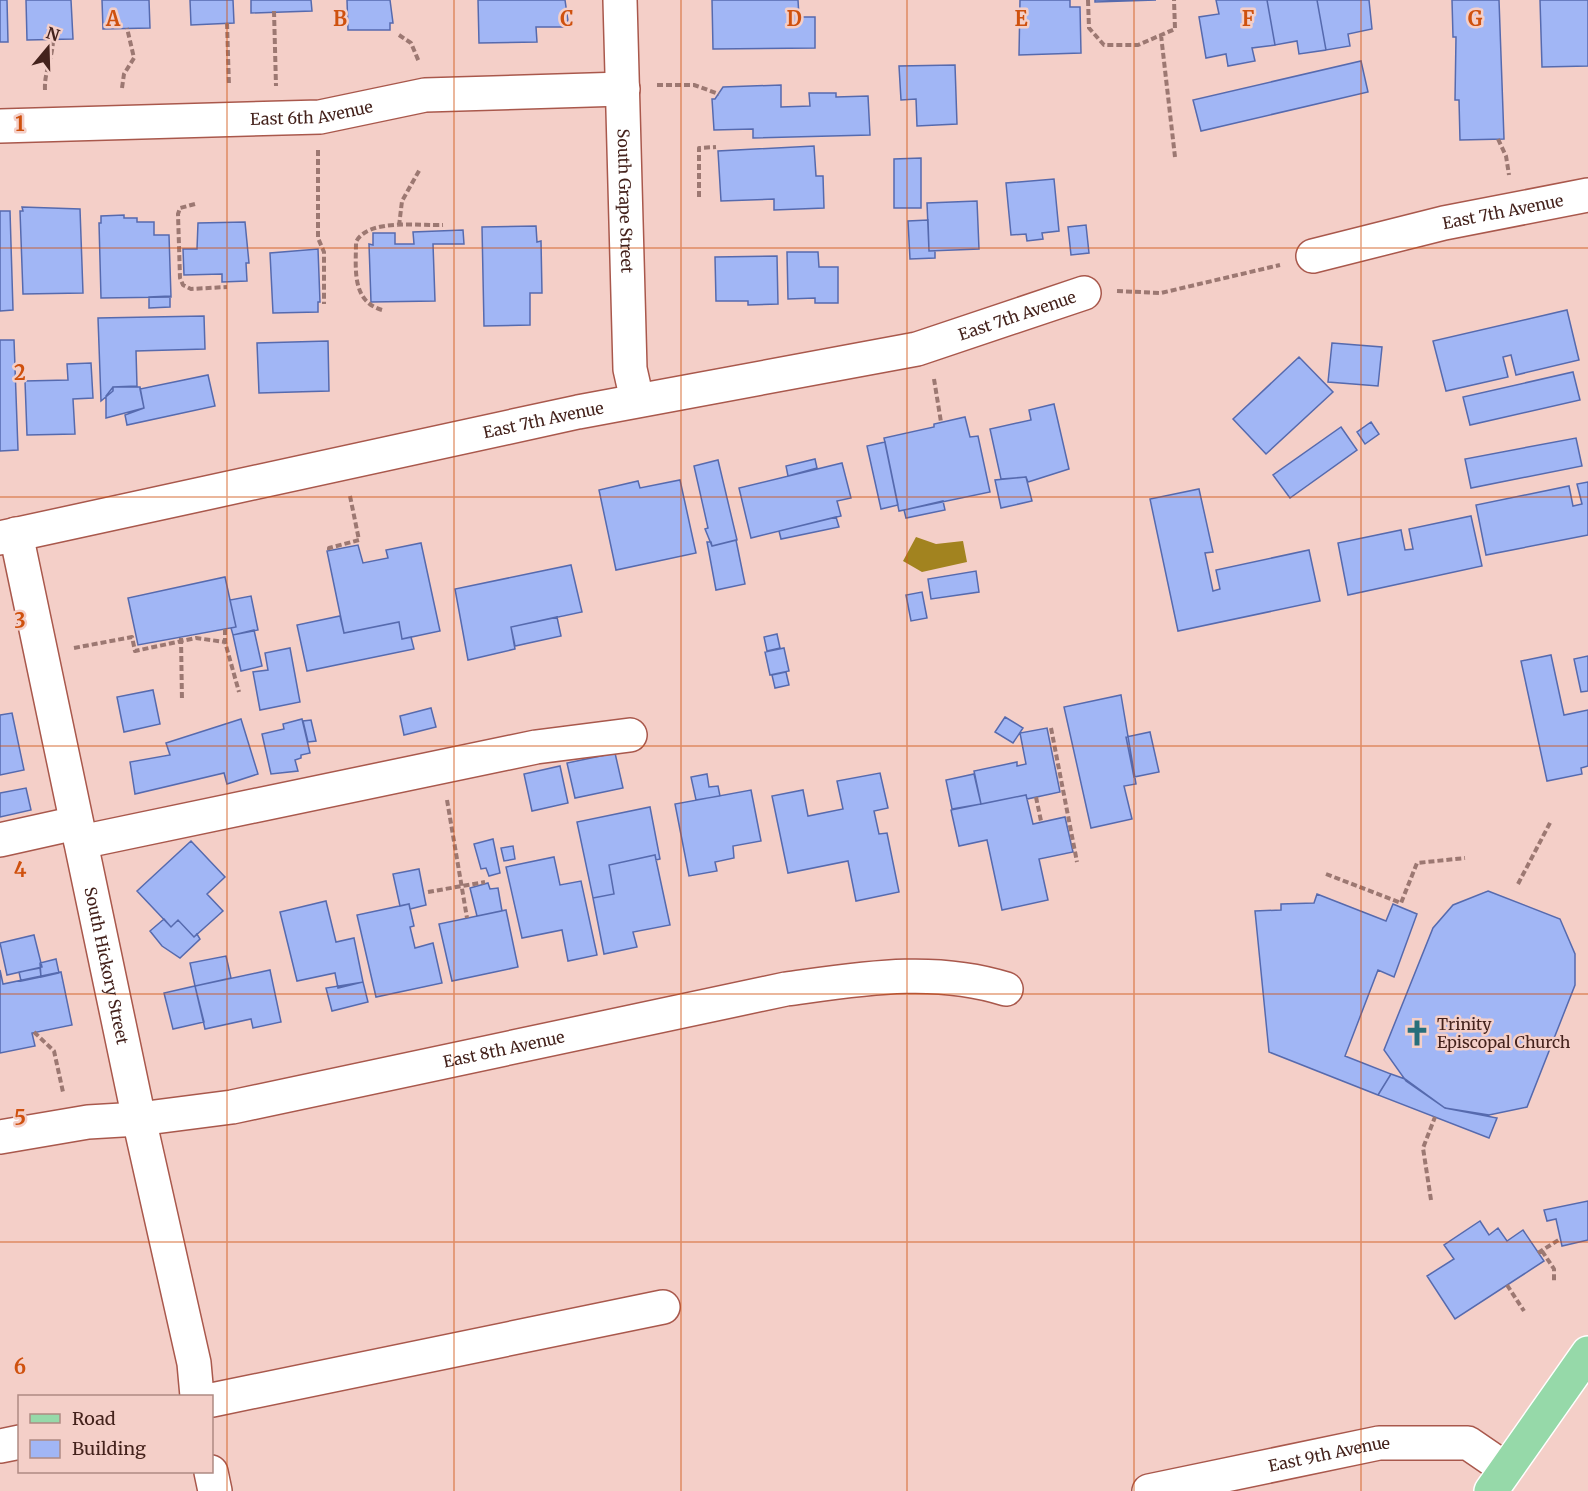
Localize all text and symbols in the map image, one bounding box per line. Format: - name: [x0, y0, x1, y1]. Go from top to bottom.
- text: A: [105, 6, 121, 31]
- text: B: [333, 6, 347, 31]
- text: C: [560, 6, 574, 31]
- text: D: [786, 6, 802, 31]
- text: E: [1014, 6, 1028, 31]
- text: F: [1242, 6, 1255, 31]
- text: G: [1468, 6, 1483, 31]
- north arrow: [18, 18, 78, 78]
- text: N: [44, 22, 62, 45]
- street label: East 6th Avenue: [250, 96, 375, 129]
- text: 1: [15, 111, 25, 136]
- street label: South Grape Street: [613, 128, 637, 274]
- street label: East 7th Avenue: [1441, 190, 1565, 233]
- street label: East 7th Avenue: [956, 286, 1079, 344]
- text: 2: [14, 360, 26, 385]
- street label: East 7th Avenue: [481, 397, 605, 442]
- text: 3: [14, 608, 26, 633]
- text: 4: [14, 857, 27, 882]
- street label: South Hickory Street: [80, 885, 133, 1047]
- place label: Trinity Episcopal Church: [1437, 1014, 1571, 1052]
- church icon: Trinity Episcopal Church: [1402, 1018, 1432, 1048]
- street label: East 8th Avenue: [441, 1026, 566, 1072]
- text: 5: [14, 1105, 26, 1130]
- text: 6: [14, 1354, 26, 1379]
- legend: [18, 1395, 213, 1473]
- text: Road: [72, 1407, 116, 1430]
- street label: East 9th Avenue: [1267, 1433, 1390, 1476]
- text: Building: [72, 1437, 146, 1460]

